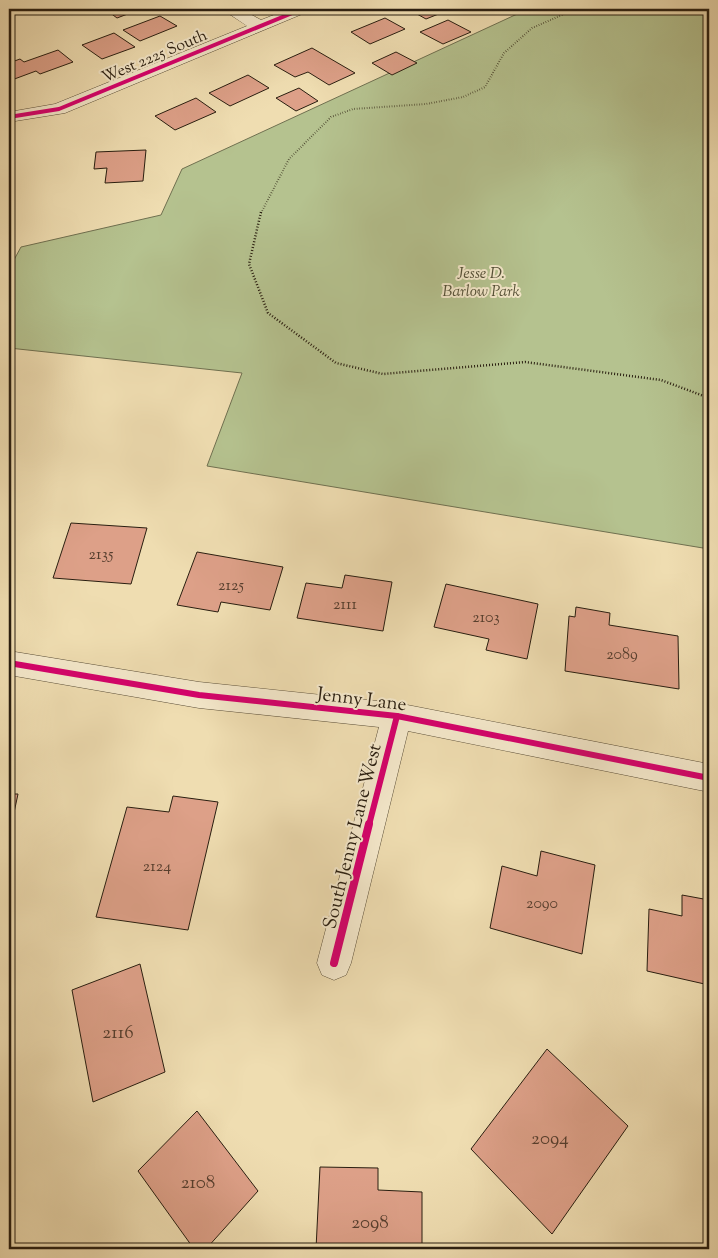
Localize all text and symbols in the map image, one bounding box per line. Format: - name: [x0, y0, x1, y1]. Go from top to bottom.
- street label: West 2225 South: [99, 24, 212, 90]
- park label: Jesse D. Barlow Park: [442, 263, 520, 304]
- house number: 2135: [89, 544, 114, 567]
- house number: 2125: [218, 575, 244, 598]
- house number: 2111: [333, 594, 357, 617]
- house number: 2103: [472, 607, 500, 630]
- house number: 2089: [606, 644, 638, 667]
- street label: Jenny Lane: [314, 681, 408, 719]
- street label: South Jenny Lane West: [317, 741, 390, 932]
- house number: 2124: [143, 856, 171, 879]
- house number: 2090: [526, 893, 558, 916]
- house number: 2116: [102, 1020, 134, 1047]
- house number: 2094: [531, 1126, 569, 1153]
- house number: 2108: [181, 1170, 215, 1197]
- house number: 2098: [351, 1210, 389, 1237]

